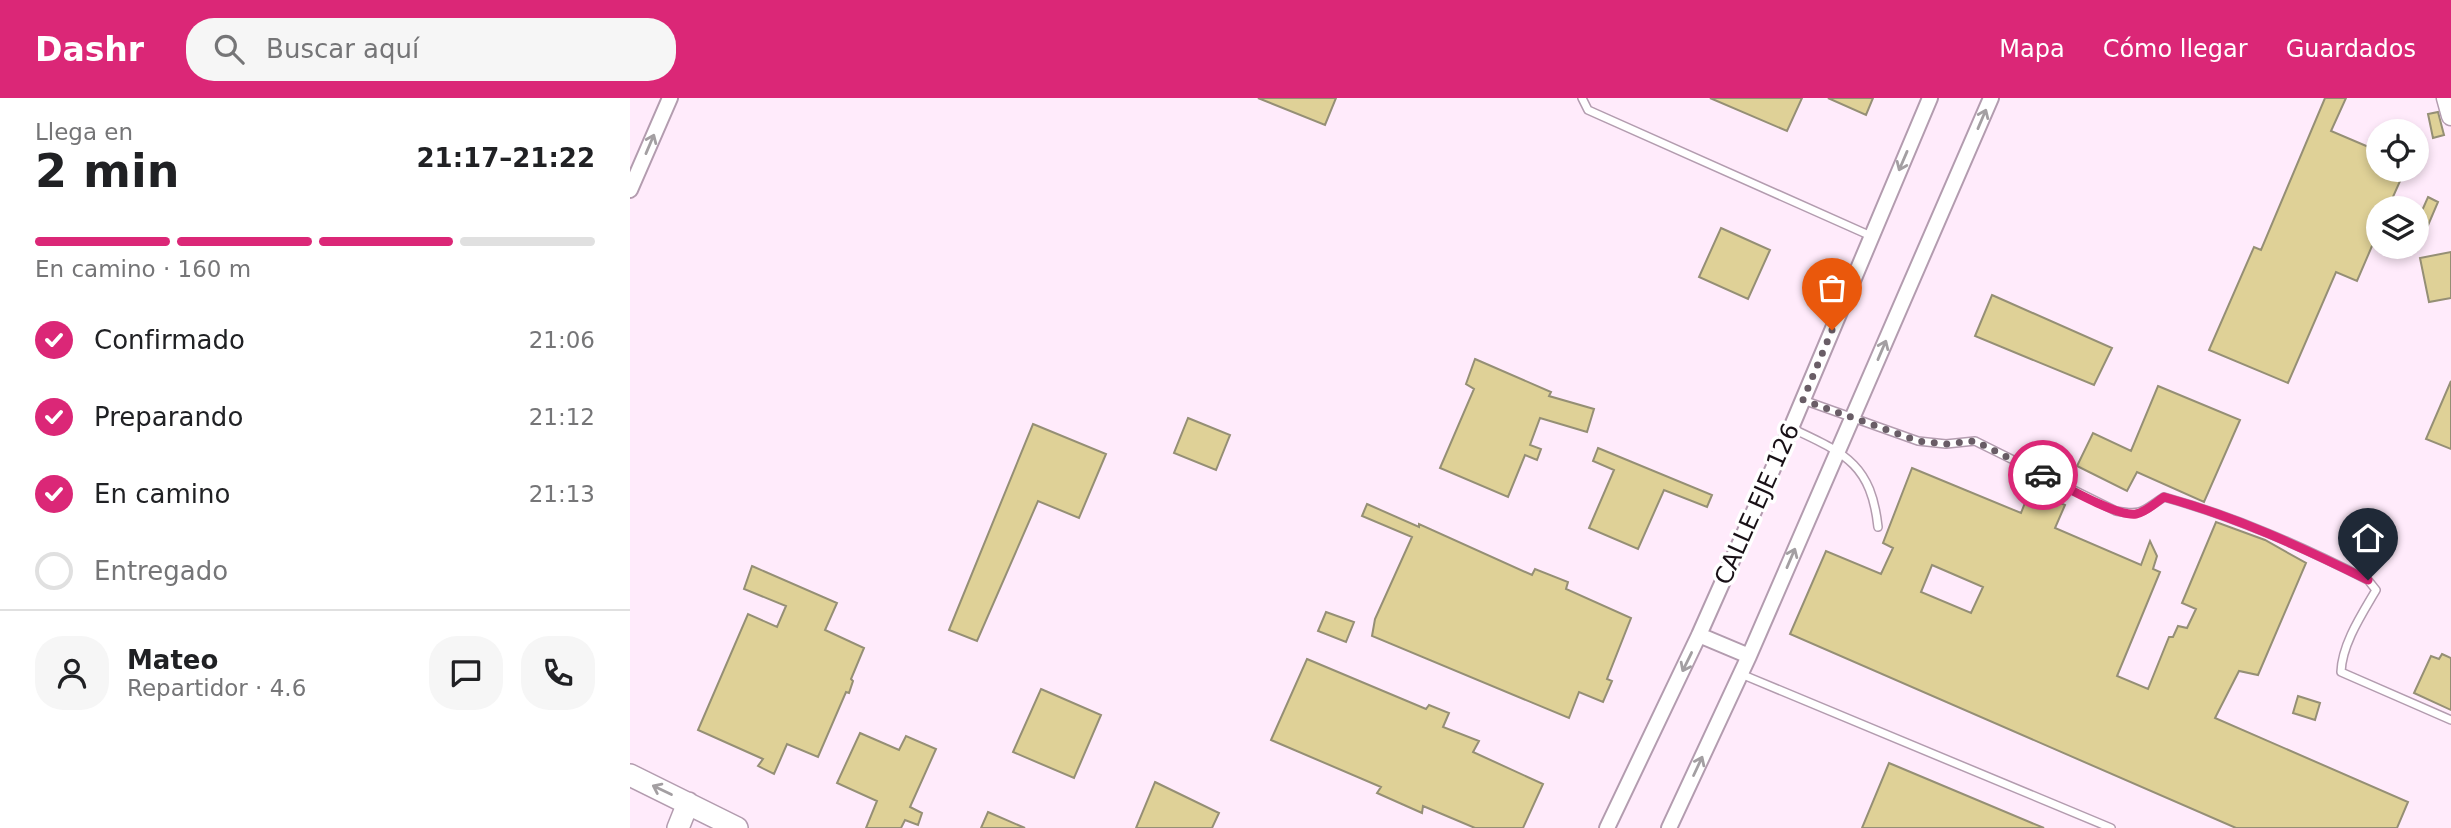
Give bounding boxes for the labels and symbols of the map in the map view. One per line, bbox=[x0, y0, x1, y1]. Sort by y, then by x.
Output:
one-way arrow bbox=[1976, 108, 1989, 130]
one-way arrow bbox=[644, 134, 657, 155]
one-way arrow bbox=[1896, 150, 1909, 171]
pin bbox=[1802, 258, 1862, 330]
one-way arrow bbox=[1876, 340, 1889, 361]
street label: CALLE EJE 126 bbox=[1709, 419, 1805, 589]
courier bbox=[2008, 440, 2078, 510]
pin bbox=[2338, 508, 2398, 580]
one-way arrow bbox=[1785, 548, 1798, 570]
one-way arrow bbox=[1679, 651, 1693, 672]
one-way arrow bbox=[1692, 756, 1705, 777]
one-way arrow bbox=[652, 783, 673, 796]

